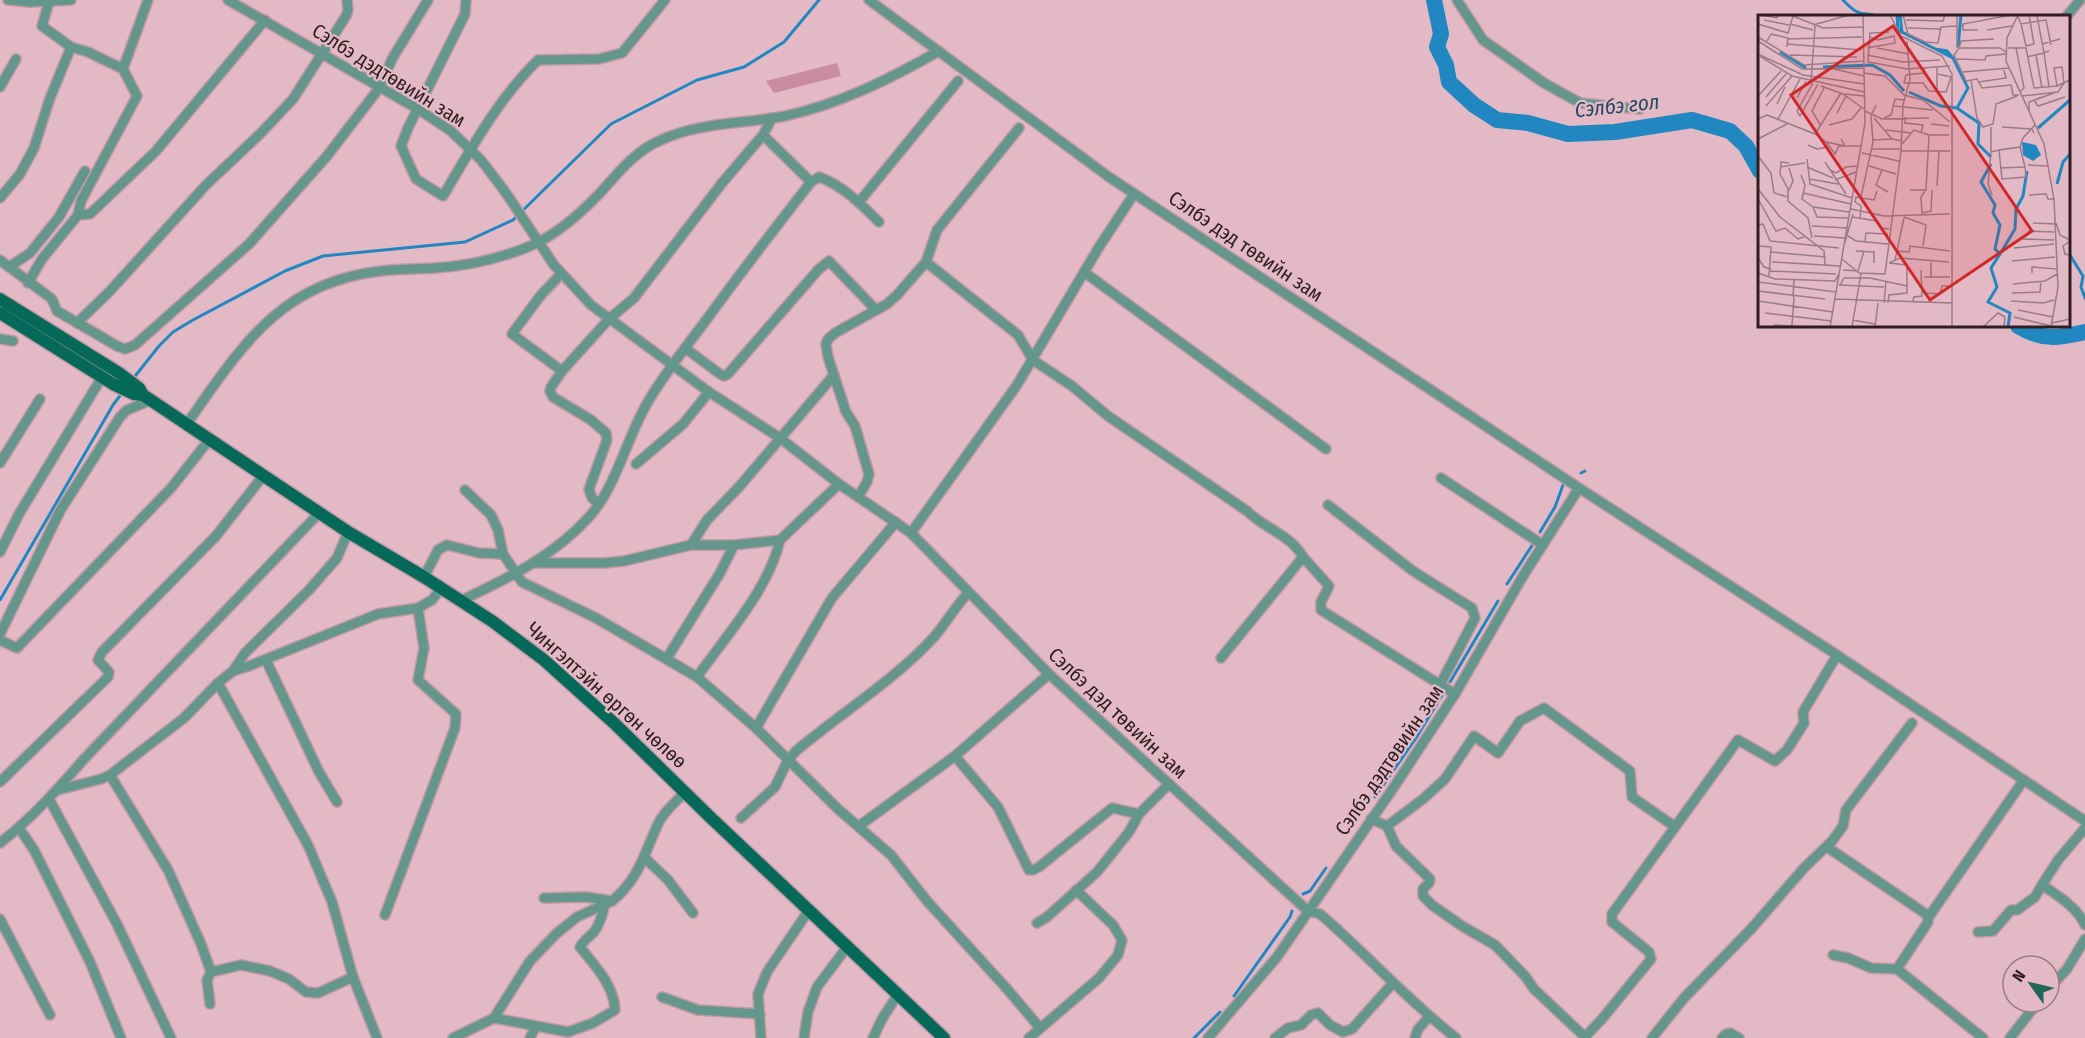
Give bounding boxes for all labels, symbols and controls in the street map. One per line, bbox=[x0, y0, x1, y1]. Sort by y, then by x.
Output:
inset map bbox=[1758, 15, 2070, 327]
street label: Сэлбэ дэдтөвийн зам bbox=[308, 18, 470, 132]
water label: Сэлбэ гол bbox=[1573, 89, 1661, 123]
street label: Сэлбэ дэд төвийн зам bbox=[1164, 185, 1328, 307]
street label: Чингэлтэйн өргөн чөлөө bbox=[522, 617, 692, 773]
street label: Сэлбэ дэд төвийн зам bbox=[1044, 642, 1192, 784]
street label: Сэлбэ дэдтөвийн зам bbox=[1330, 680, 1448, 840]
north arrow bbox=[2001, 954, 2061, 1014]
text: N bbox=[2008, 967, 2030, 985]

